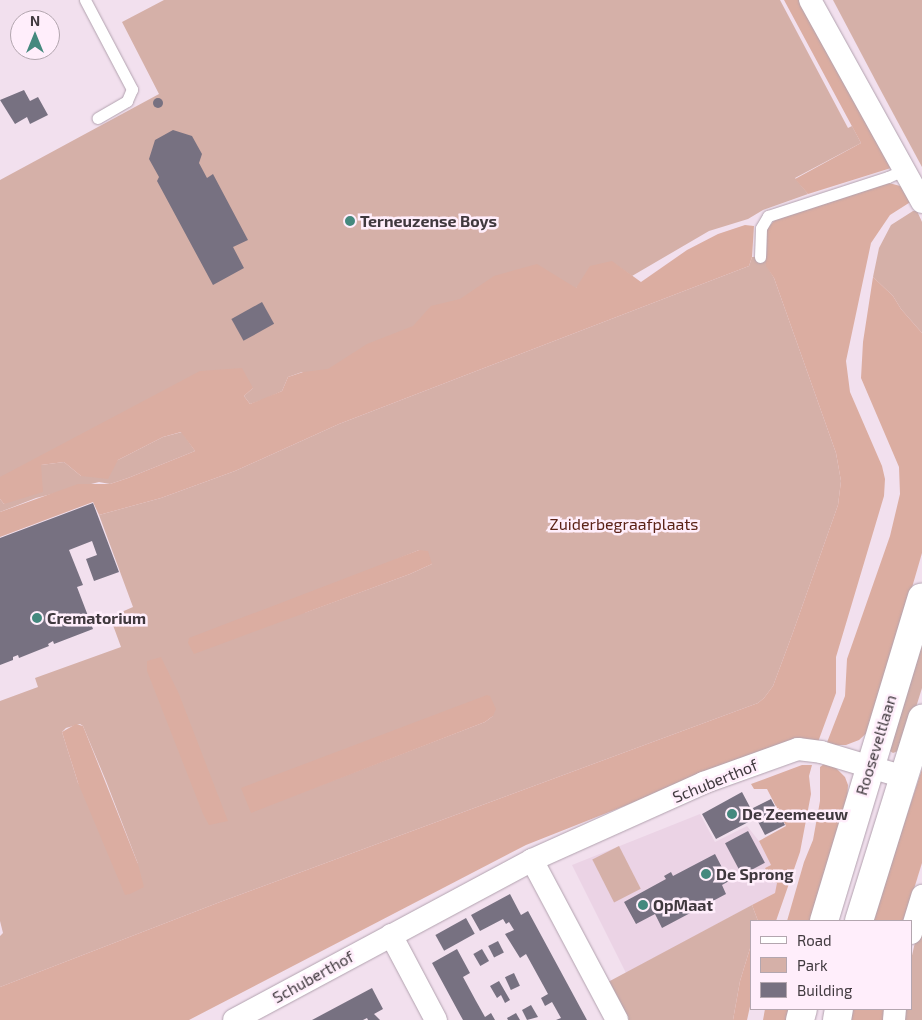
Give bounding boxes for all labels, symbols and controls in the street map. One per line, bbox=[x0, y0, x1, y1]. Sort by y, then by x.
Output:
north arrow bbox=[10, 10, 60, 60]
text: N bbox=[30, 12, 40, 29]
place label: Terneuzense Boys bbox=[360, 211, 497, 231]
marker: Terneuzense Boys bbox=[344, 215, 356, 227]
park label: Zuiderbegraafplaats bbox=[550, 514, 698, 534]
place label: Crematorium bbox=[47, 608, 146, 628]
marker: Crematorium bbox=[31, 612, 43, 624]
street label: Rooseveltlaan bbox=[852, 692, 900, 798]
street label: Schuberthof bbox=[670, 755, 760, 807]
place label: De Zeemeeuw bbox=[742, 804, 848, 824]
marker: De Zeemeeuw bbox=[726, 808, 738, 820]
place label: De Sprong bbox=[716, 864, 793, 884]
marker: De Sprong bbox=[700, 868, 712, 880]
place label: OpMaat bbox=[653, 895, 713, 915]
marker: OpMaat bbox=[637, 899, 649, 911]
legend bbox=[750, 920, 912, 1010]
text: Road bbox=[797, 931, 832, 949]
street label: Schuberthof bbox=[269, 947, 357, 1007]
text: Park bbox=[797, 956, 828, 974]
text: Building bbox=[797, 981, 852, 999]

